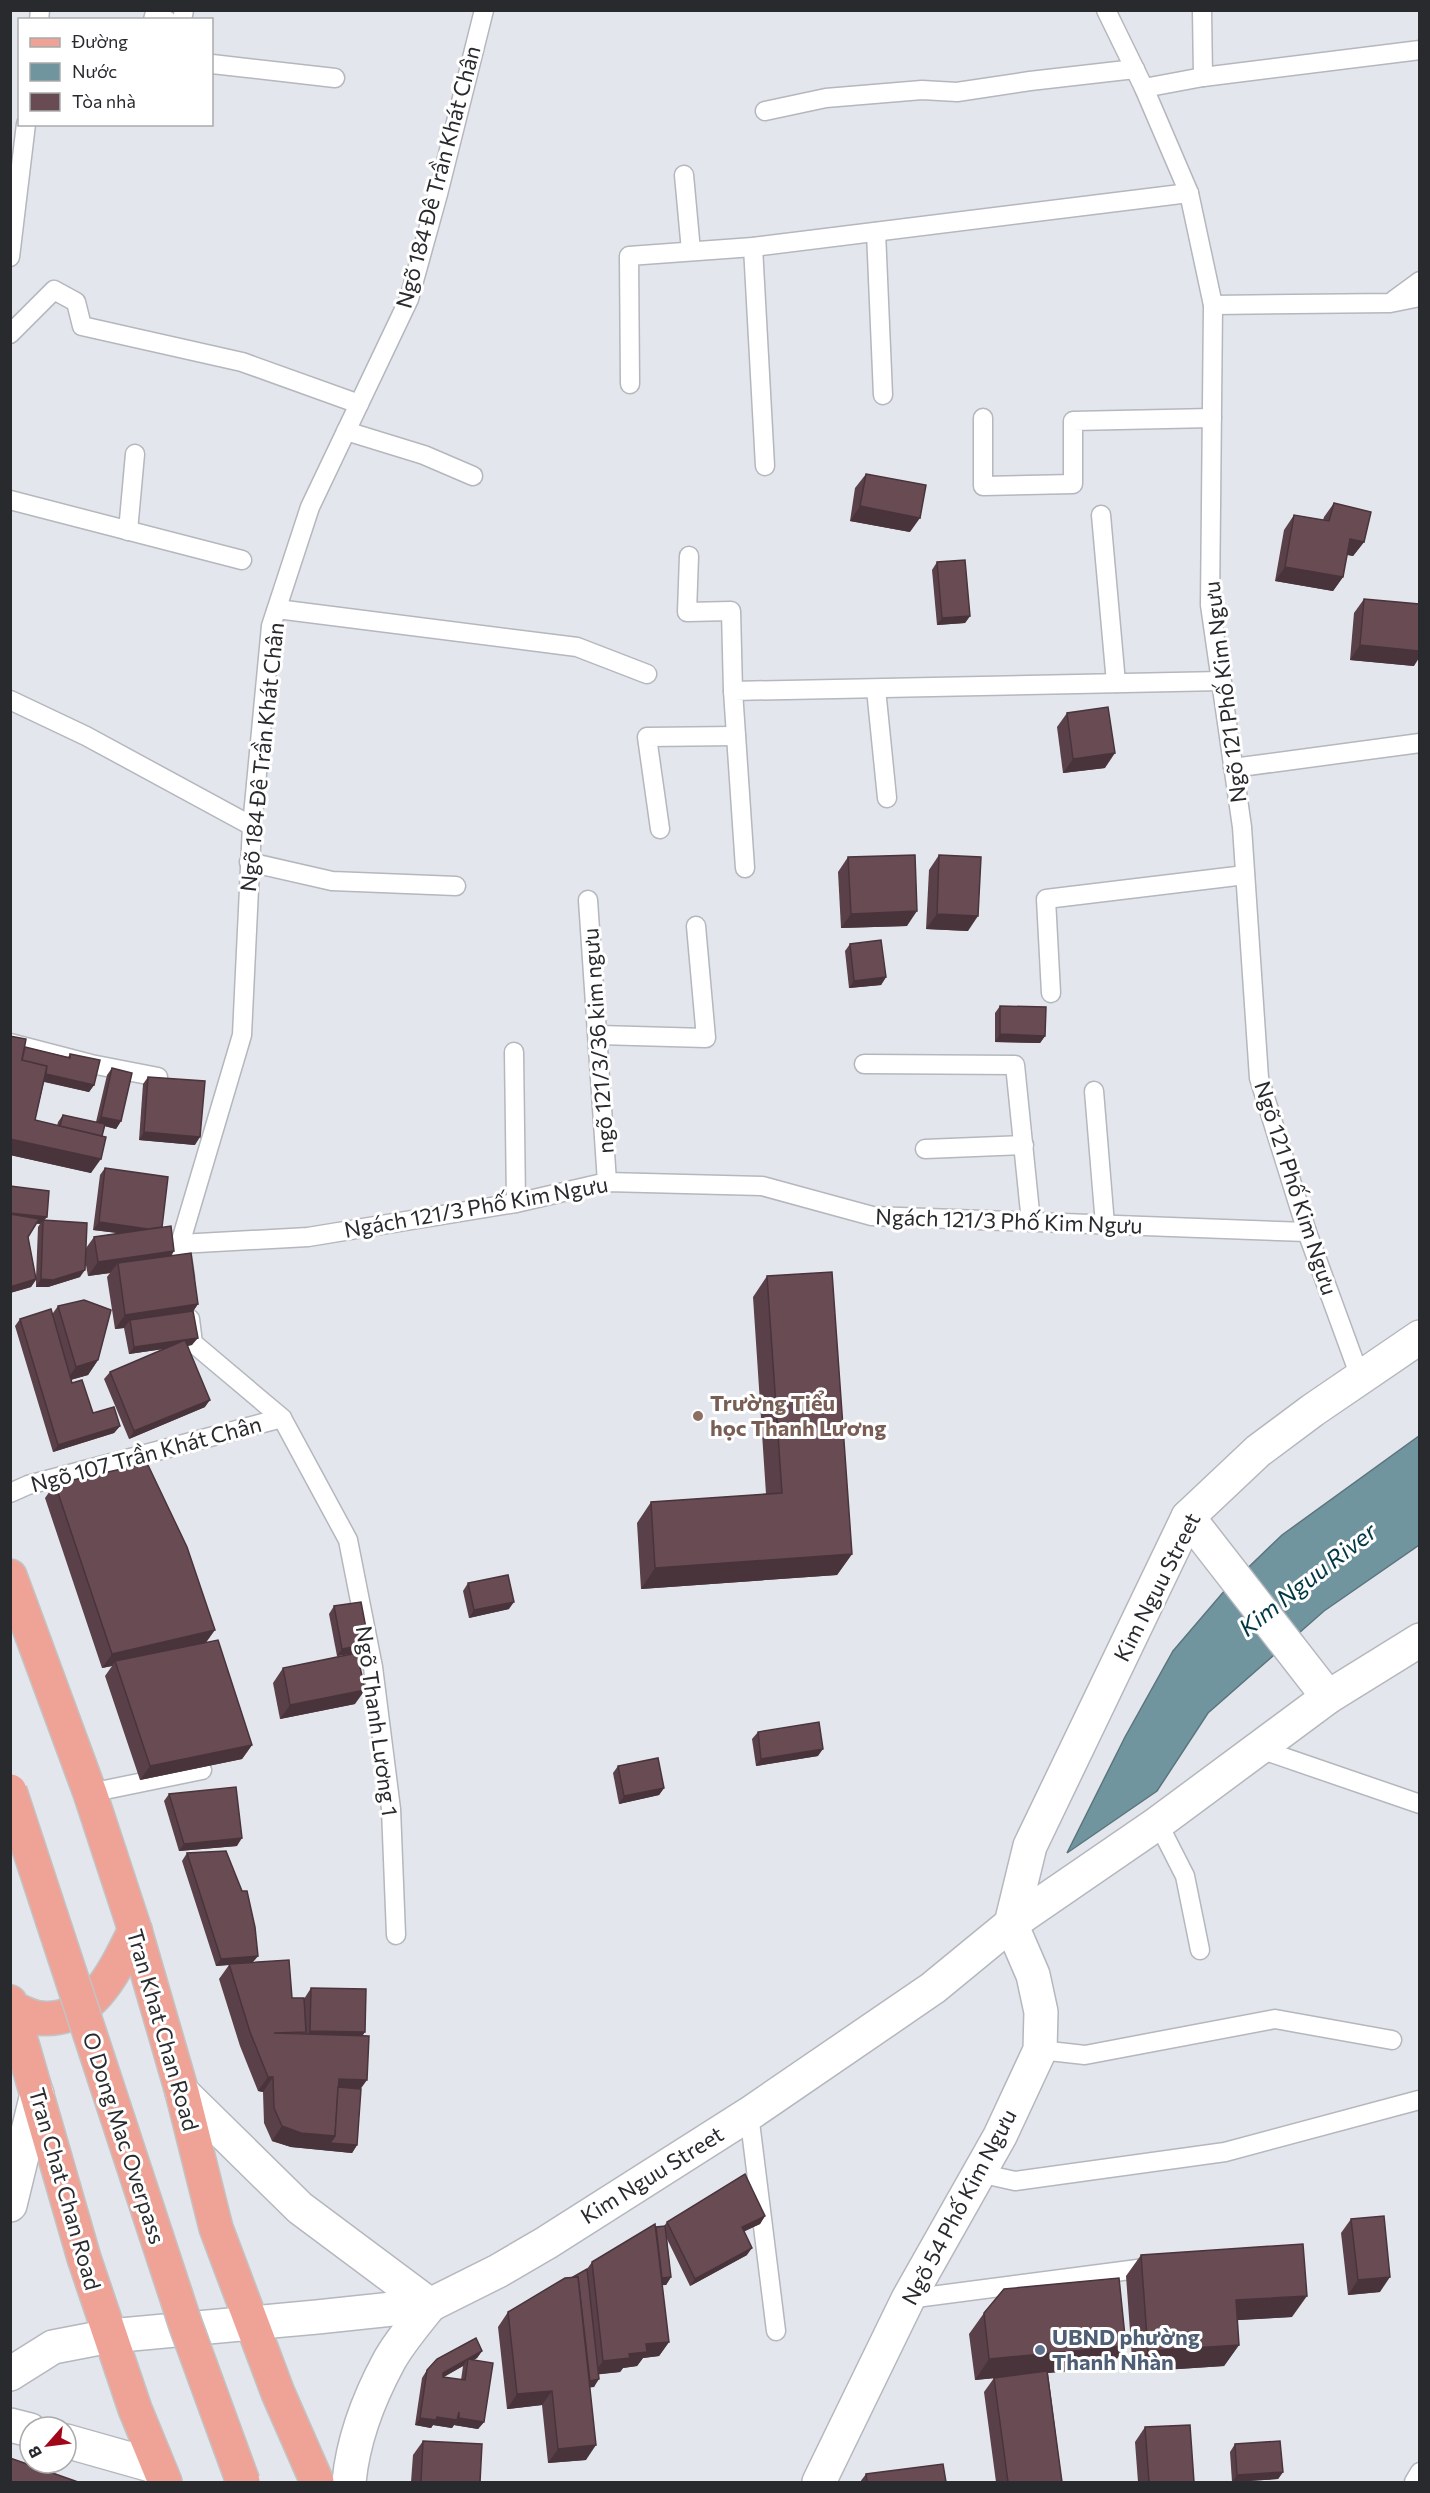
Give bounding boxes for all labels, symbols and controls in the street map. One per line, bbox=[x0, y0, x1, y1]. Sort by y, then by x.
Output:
legend bbox=[18, 18, 213, 126]
text: Đường bbox=[71, 30, 128, 52]
street label: Ngõ 184 Đê Trần Khát Chân bbox=[389, 43, 486, 311]
text: Nước bbox=[72, 60, 117, 82]
text: Tòa nhà bbox=[72, 90, 136, 112]
street label: Ngõ 121 Phố Kim Ngưu bbox=[1197, 580, 1252, 805]
street label: Ngõ 184 Đê Trần Khát Chân bbox=[234, 621, 289, 893]
street label: ngõ 121/3/36 kim ngưu bbox=[576, 927, 619, 1155]
street label: Ngõ 121 Phố Kim Ngưu bbox=[1249, 1077, 1344, 1298]
street label: Ngách 121/3 Phố Kim Ngưu bbox=[342, 1170, 610, 1243]
street label: Ngách 121/3 Phố Kim Ngưu bbox=[875, 1202, 1143, 1239]
place label: Trường Tiểu học Thanh Lương bbox=[710, 1389, 886, 1441]
marker: Trường Tiểu học Thanh Lương bbox=[691, 1409, 705, 1423]
street label: Ngõ 107 Trần Khát Chân bbox=[27, 1410, 264, 1497]
street label: Kim Nguu Street bbox=[1107, 1508, 1206, 1666]
water label: Kim Nguu River bbox=[1232, 1515, 1383, 1642]
street label: Ngõ Thanh Lương 1 bbox=[351, 1624, 404, 1818]
street label: Tran Khat Chan Road bbox=[122, 1926, 205, 2134]
street label: O Dong Mac Overpass bbox=[77, 2028, 172, 2247]
street label: Tran Chat Chan Road bbox=[24, 2085, 107, 2293]
street label: Ngõ 54 Phố Kim Ngưu bbox=[895, 2104, 1022, 2309]
street label: Kim Nguu Street bbox=[575, 2120, 728, 2229]
place label: UBND phường Thanh Nhàn bbox=[1052, 2323, 1200, 2375]
marker: UBND phường Thanh Nhàn bbox=[1033, 2343, 1047, 2357]
north arrow bbox=[18, 2415, 78, 2475]
text: B bbox=[23, 2443, 45, 2461]

